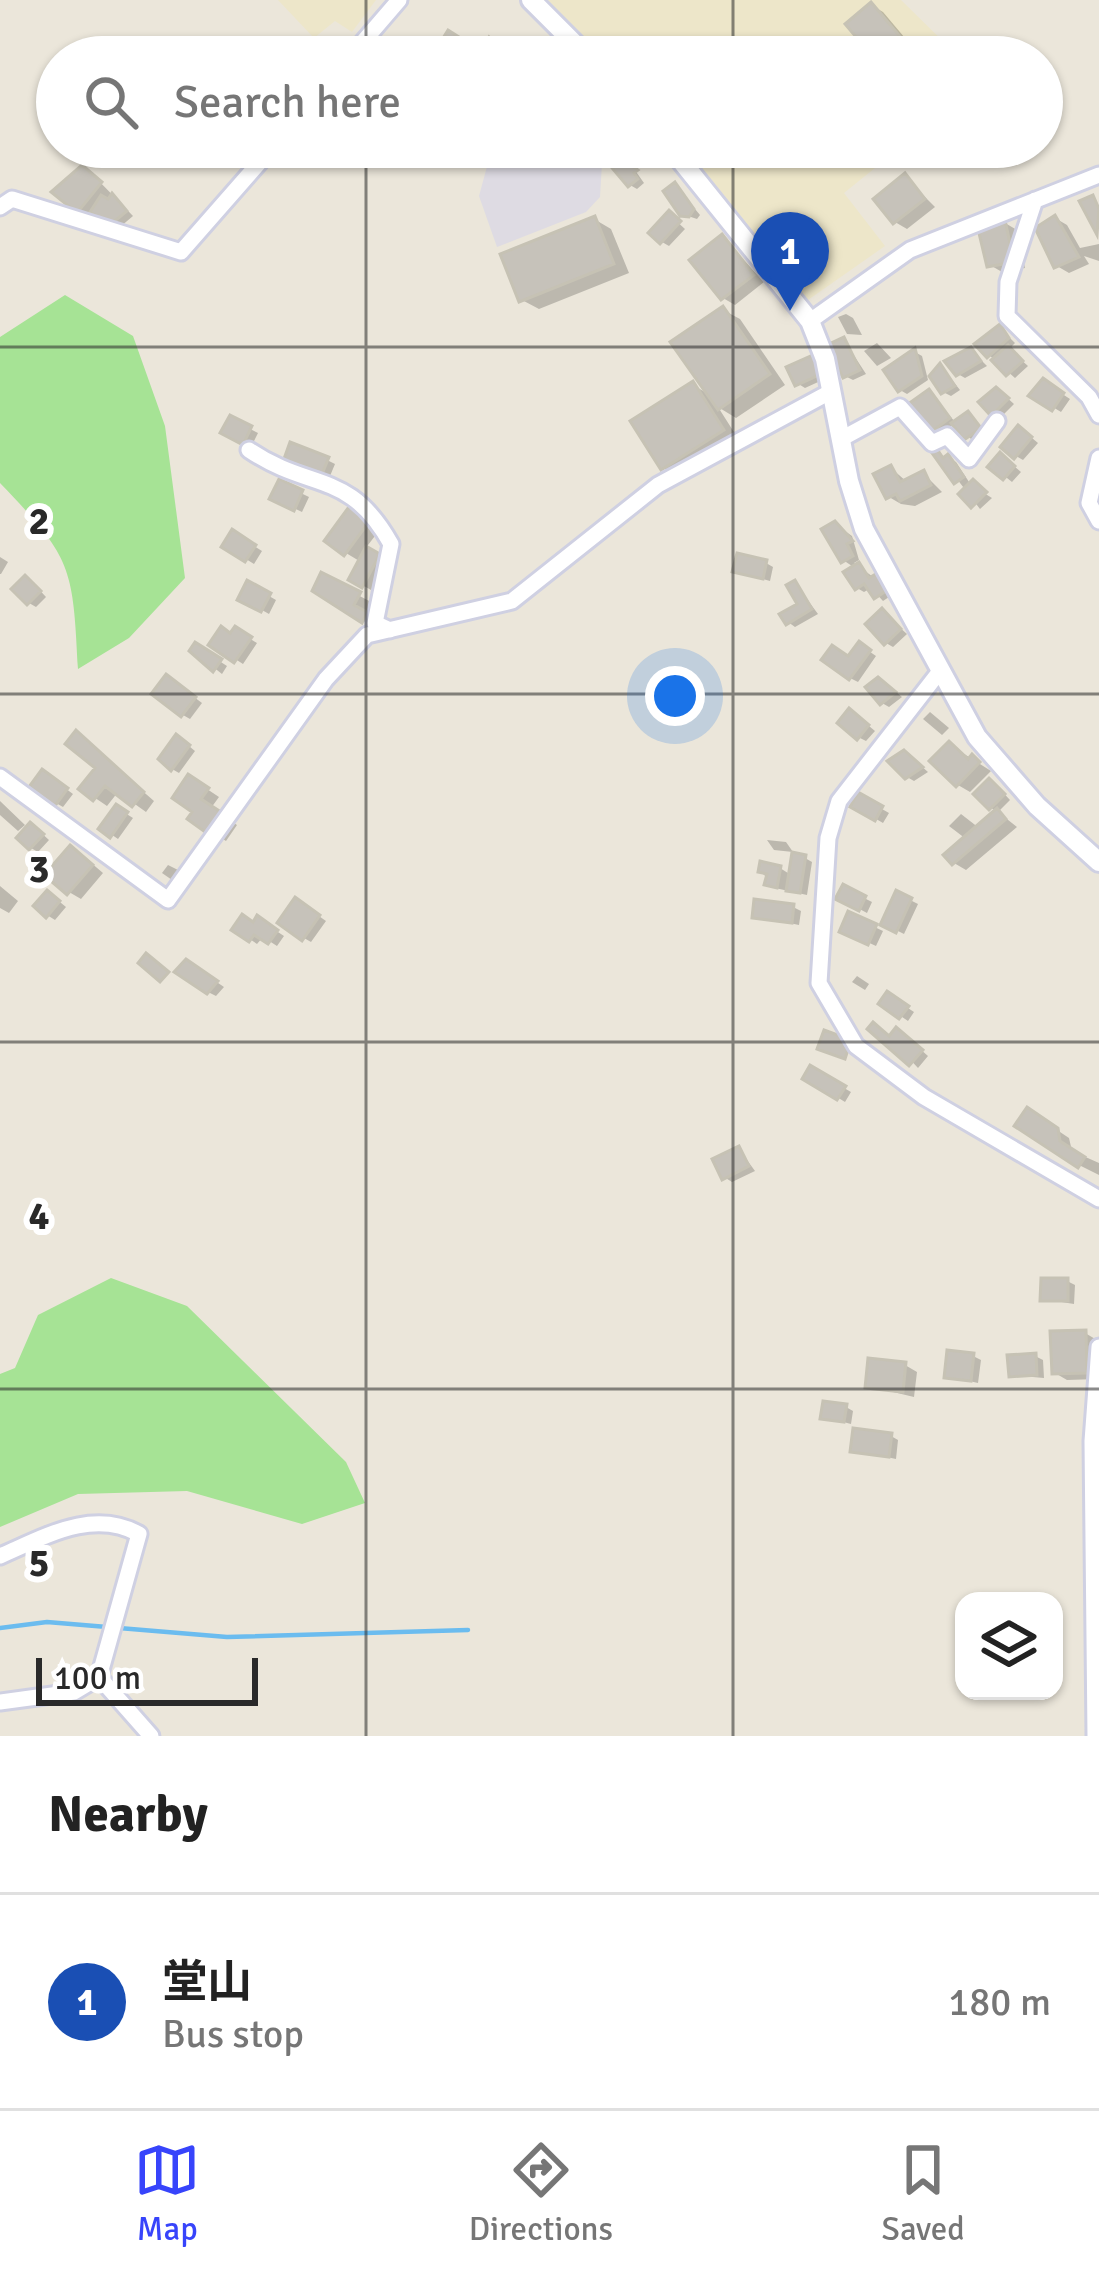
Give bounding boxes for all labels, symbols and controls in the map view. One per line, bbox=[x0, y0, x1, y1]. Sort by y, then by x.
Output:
search box bbox=[36, 36, 1063, 168]
icon: search bbox=[78, 69, 144, 135]
text: Search here bbox=[174, 75, 401, 130]
pin: 1 bbox=[751, 212, 829, 311]
text: 2 bbox=[28, 497, 50, 545]
your location bbox=[645, 666, 705, 726]
text: 3 bbox=[28, 845, 50, 893]
text: 4 bbox=[28, 1192, 50, 1240]
text: 5 bbox=[28, 1539, 50, 1587]
map controls bbox=[955, 1592, 1063, 1700]
button: layers bbox=[955, 1592, 1063, 1700]
scale bar bbox=[36, 1652, 258, 1705]
text: 100 m bbox=[54, 1658, 141, 1699]
text: Nearby bbox=[48, 1783, 208, 1846]
text: 堂山 bbox=[162, 1955, 252, 2010]
text: 1 bbox=[76, 1978, 98, 2026]
text: 180 m bbox=[948, 1978, 1051, 2026]
text: Bus stop bbox=[162, 2010, 304, 2058]
tab: Map bbox=[134, 2137, 200, 2250]
tab: Directions bbox=[469, 2137, 613, 2250]
tab: Saved bbox=[882, 2137, 965, 2250]

